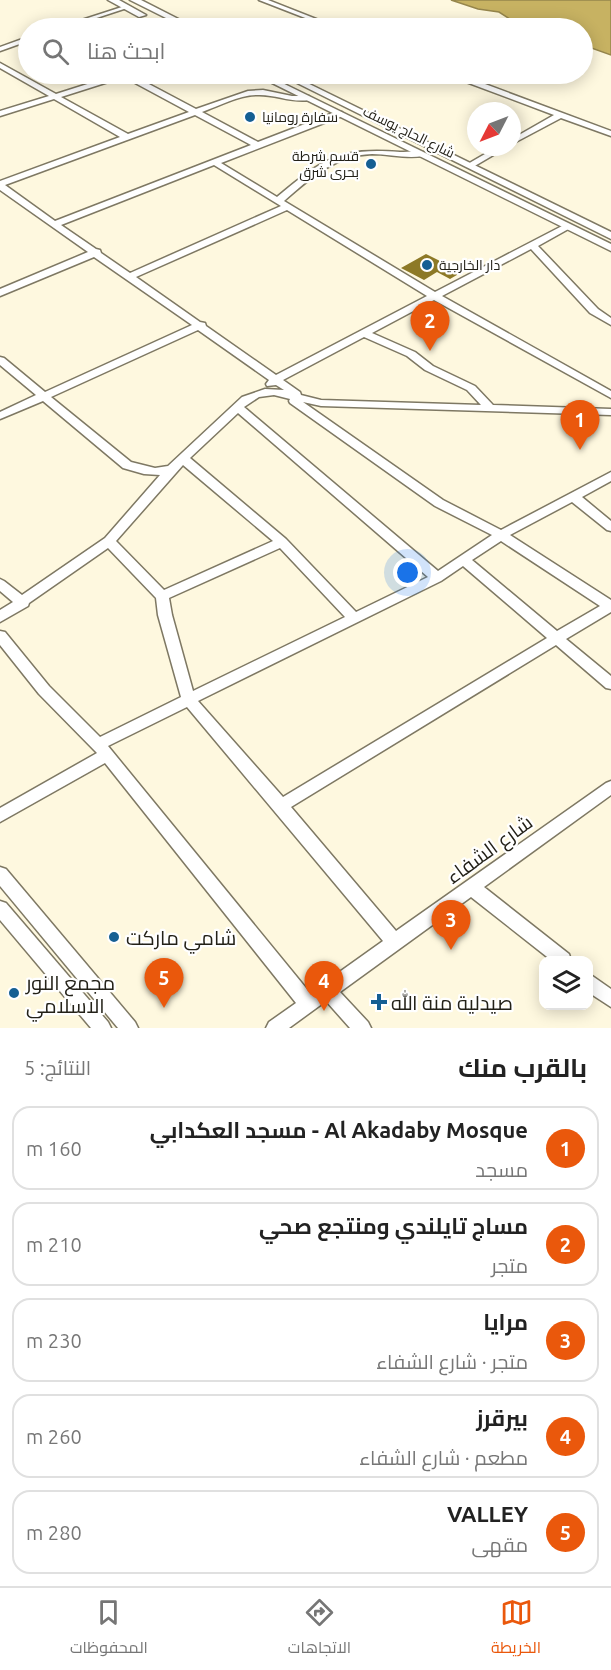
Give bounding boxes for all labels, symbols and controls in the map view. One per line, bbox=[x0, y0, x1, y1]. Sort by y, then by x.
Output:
search box bbox=[18, 18, 593, 84]
icon: search bbox=[39, 35, 72, 68]
text: ابحث هنا bbox=[87, 38, 166, 63]
north arrow bbox=[467, 102, 521, 156]
street label: شارع الحاج يوسف bbox=[360, 103, 457, 162]
place label: سفارة رومانيا bbox=[262, 109, 338, 125]
marker: سفارة رومانيا bbox=[243, 110, 257, 124]
place label: قسم شرطة بحرى شرق bbox=[292, 148, 359, 181]
marker: قسم شرطة بحرى شرق bbox=[364, 157, 378, 171]
place label: دار الخارجية bbox=[439, 257, 500, 273]
marker: دار الخارجية bbox=[420, 258, 434, 272]
pin: 2 bbox=[410, 302, 450, 351]
pin: 1 bbox=[560, 400, 600, 450]
your location bbox=[393, 558, 422, 587]
street label: شارع الشفاء bbox=[441, 810, 538, 890]
pin: 3 bbox=[432, 900, 470, 950]
place label: شامي ماركت bbox=[126, 926, 236, 954]
marker: شامي ماركت bbox=[107, 930, 121, 944]
map controls bbox=[539, 956, 593, 1010]
button: layers bbox=[539, 956, 593, 1010]
pin: 5 bbox=[144, 958, 184, 1008]
pin: 4 bbox=[304, 962, 344, 1011]
place label: مجمع النور الاسلامي bbox=[25, 971, 115, 1022]
marker: مجمع النور الاسلامي bbox=[7, 986, 21, 1000]
place label: صيدلية منة الله bbox=[391, 990, 513, 1014]
marker: صيدلية منة الله bbox=[372, 995, 386, 1009]
text: بالقرب منك bbox=[458, 1053, 587, 1082]
text: النتائج: 5 bbox=[24, 1056, 91, 1079]
text: Al Akadaby Mosque - مسجد العكدابي bbox=[150, 1117, 528, 1142]
text: 160 m bbox=[26, 1137, 82, 1160]
text: 1 bbox=[560, 1137, 571, 1160]
text: مسجد bbox=[475, 1158, 528, 1181]
text: مساج تايلندي ومنتجع صحي bbox=[259, 1213, 528, 1238]
text: 210 m bbox=[26, 1233, 82, 1256]
text: 2 bbox=[560, 1233, 571, 1256]
text: متجر bbox=[491, 1254, 528, 1277]
text: مرايا bbox=[483, 1309, 528, 1334]
text: 230 m bbox=[26, 1329, 82, 1352]
text: 3 bbox=[560, 1329, 571, 1352]
text: متجر · شارع الشفاء bbox=[376, 1350, 528, 1373]
text: بيرقرز bbox=[476, 1405, 528, 1430]
text: 260 m bbox=[26, 1425, 82, 1448]
text: 4 bbox=[560, 1425, 571, 1448]
text: مطعم · شارع الشفاء bbox=[359, 1446, 528, 1469]
text: VALLEY bbox=[447, 1501, 528, 1526]
text: 280 m bbox=[26, 1521, 82, 1544]
text: 5 bbox=[560, 1521, 571, 1544]
text: مقهى bbox=[472, 1533, 528, 1556]
tab: المحفوظات bbox=[70, 1596, 148, 1662]
tab: الاتجاهات bbox=[288, 1596, 351, 1662]
tab: الخريطة bbox=[491, 1596, 541, 1662]

